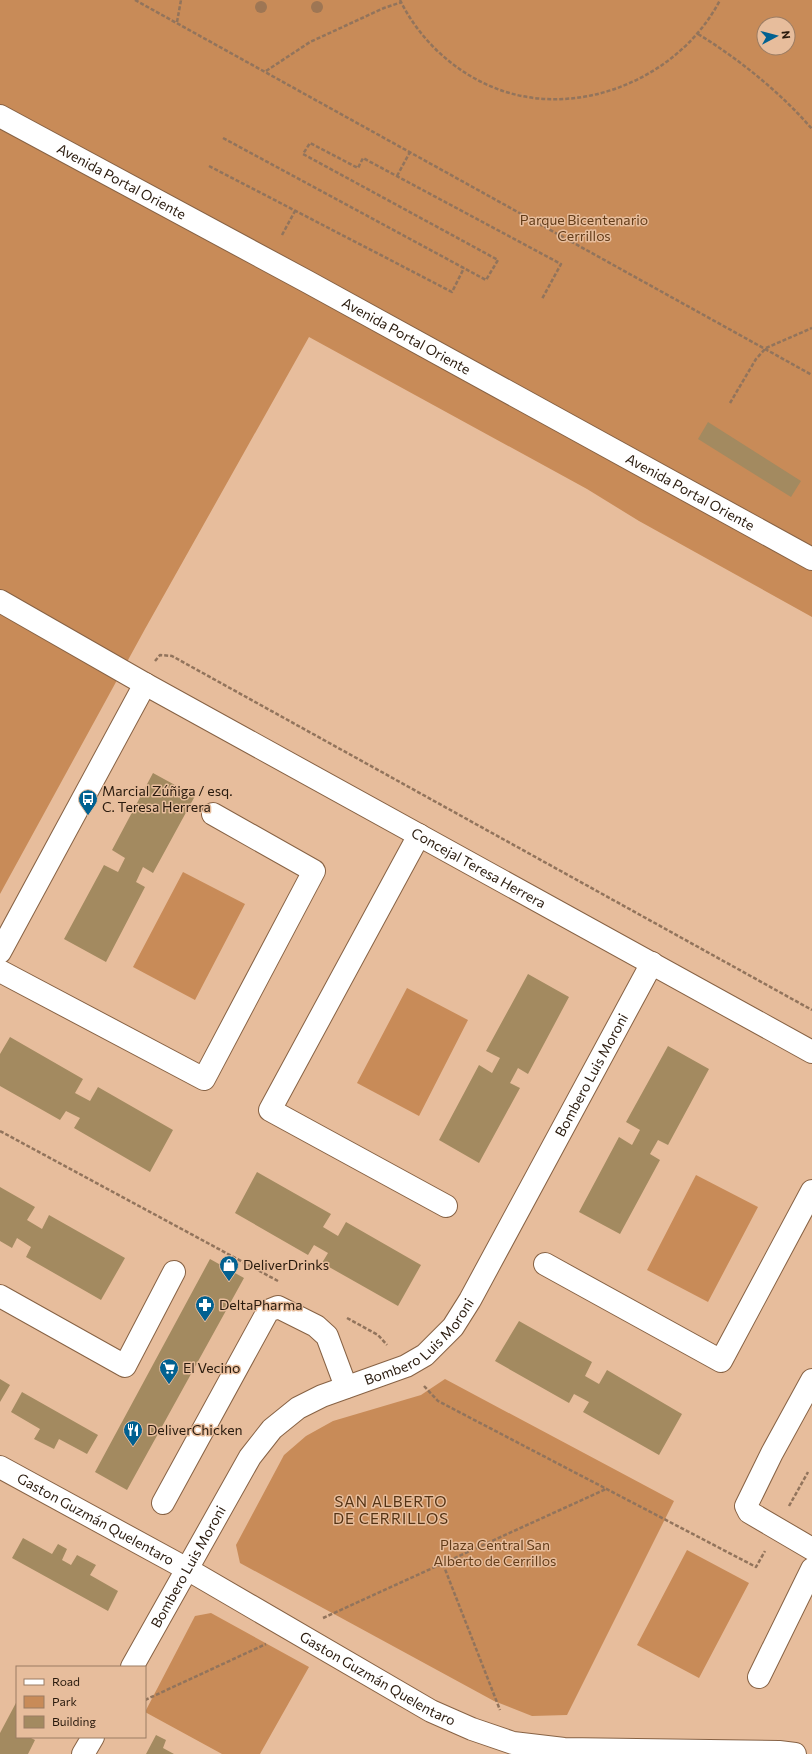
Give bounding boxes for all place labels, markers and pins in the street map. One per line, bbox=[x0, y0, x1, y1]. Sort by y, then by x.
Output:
place label: Marcial Zúñiga / esq. C. Teresa Herrera bbox=[102, 782, 233, 815]
bus stop icon: Marcial Zúñiga / esq. C. Teresa Herrera bbox=[77, 788, 99, 816]
shop icon: DeliverDrinks bbox=[218, 1254, 240, 1282]
place label: DeliverDrinks bbox=[243, 1256, 329, 1273]
pharmacy icon: DeltaPharma bbox=[194, 1294, 216, 1322]
place label: DeltaPharma bbox=[219, 1296, 303, 1313]
supermarket icon: El Vecino bbox=[158, 1357, 180, 1385]
place label: El Vecino bbox=[183, 1359, 240, 1376]
restaurant icon: DeliverChicken bbox=[122, 1419, 144, 1447]
place label: DeliverChicken bbox=[147, 1421, 243, 1438]

